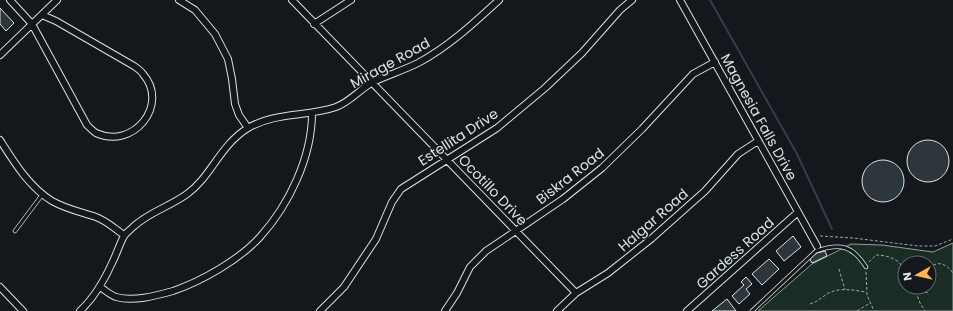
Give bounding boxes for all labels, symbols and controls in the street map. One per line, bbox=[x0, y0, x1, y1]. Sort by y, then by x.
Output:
street label: Mirage Road bbox=[346, 33, 434, 93]
street label: Magnesia Falls Drive bbox=[716, 50, 802, 184]
street label: Estellita Drive bbox=[414, 103, 502, 170]
street label: Biskra Road bbox=[532, 143, 608, 209]
street label: Ocotillo Drive bbox=[454, 150, 532, 230]
street label: Halgar Road bbox=[614, 184, 692, 256]
street label: Gardess Road bbox=[692, 213, 778, 293]
north arrow bbox=[897, 255, 937, 295]
text: N bbox=[899, 271, 916, 282]

